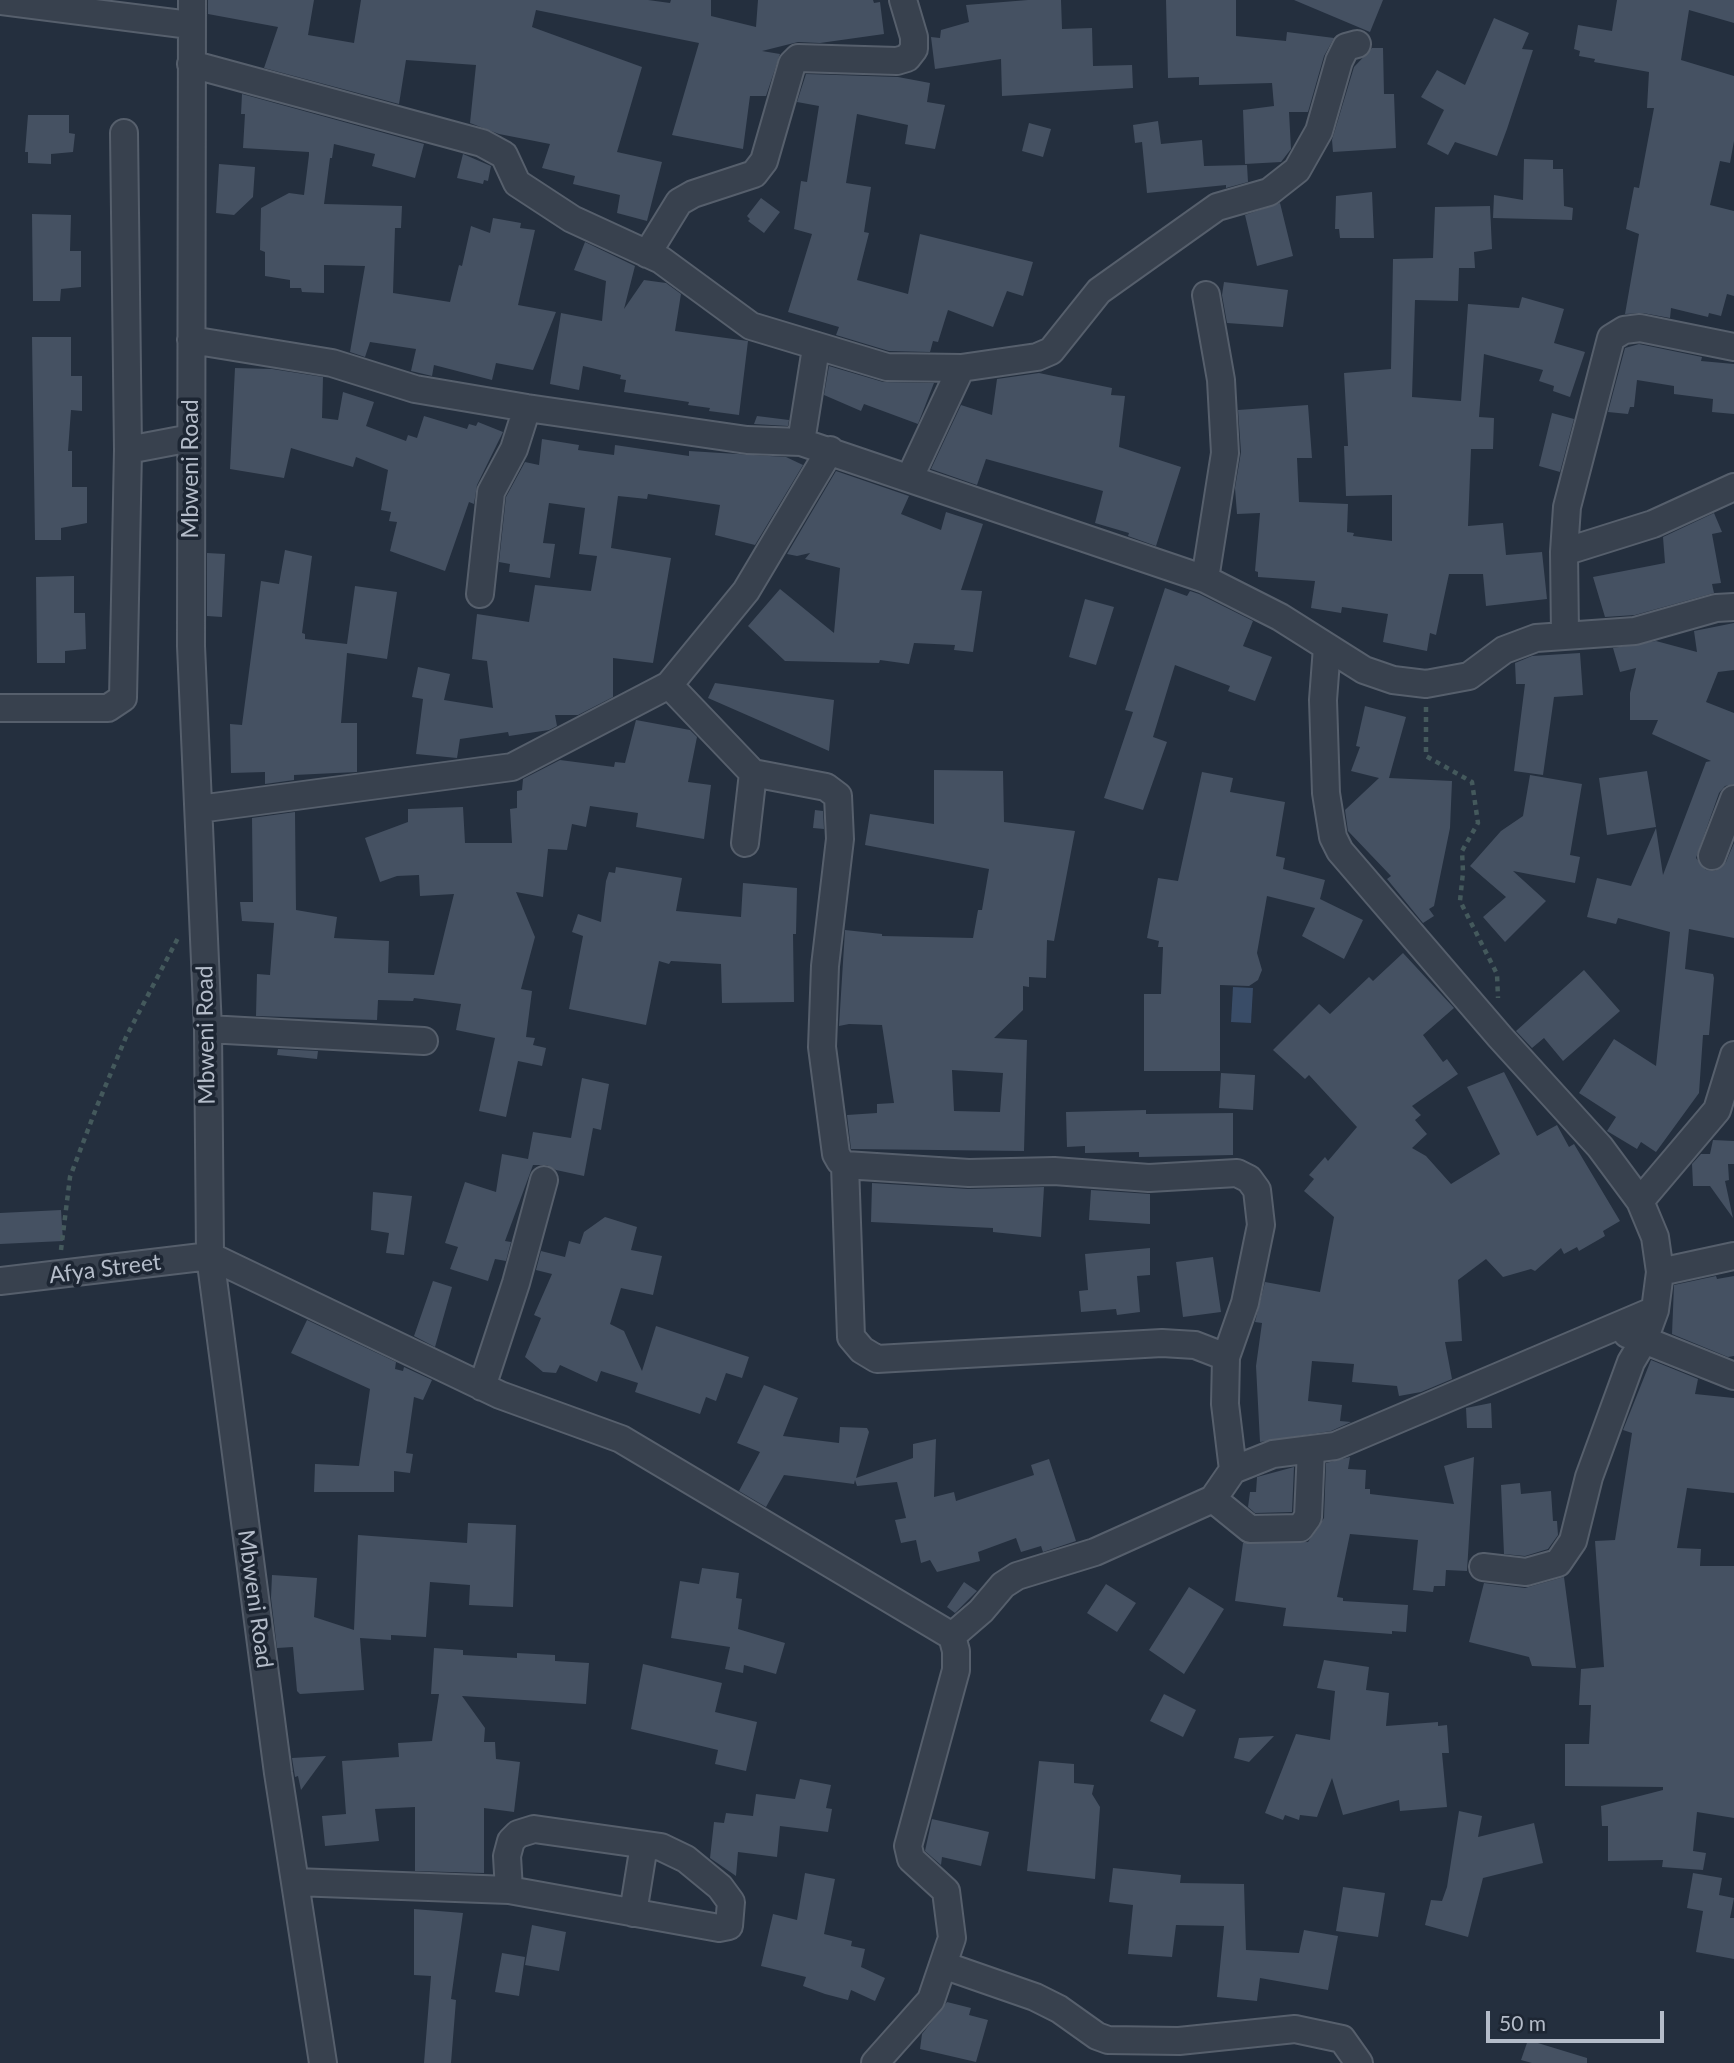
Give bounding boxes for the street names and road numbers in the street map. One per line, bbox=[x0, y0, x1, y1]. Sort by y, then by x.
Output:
street label: Mbweni Road bbox=[177, 399, 205, 539]
street label: Mbweni Road bbox=[191, 965, 221, 1105]
street label: Afya Street bbox=[47, 1248, 163, 1290]
street label: Mbweni Road bbox=[232, 1528, 278, 1670]

